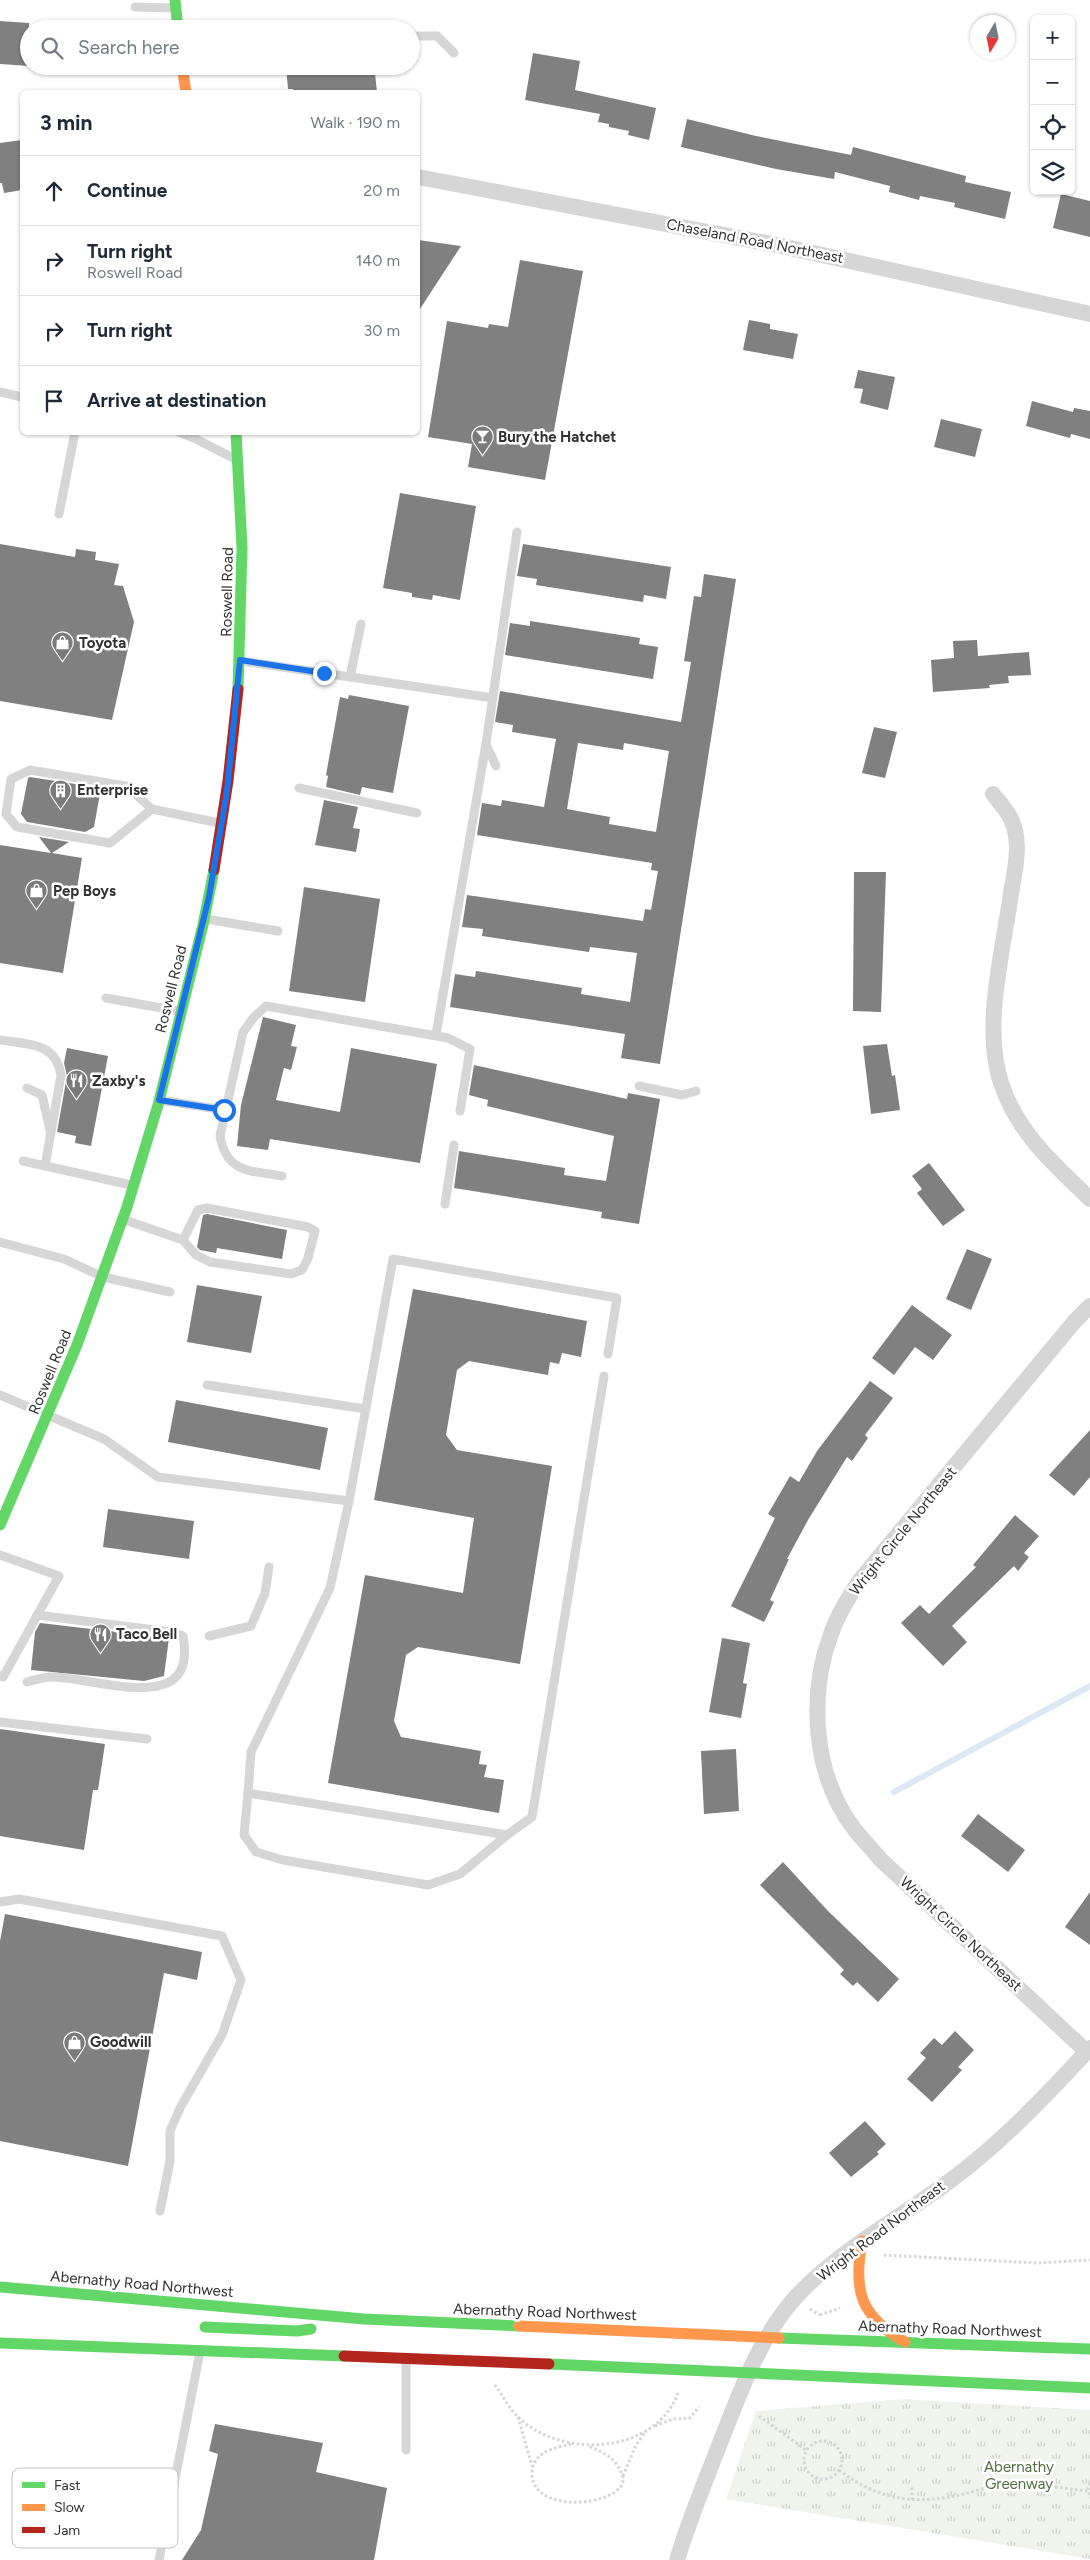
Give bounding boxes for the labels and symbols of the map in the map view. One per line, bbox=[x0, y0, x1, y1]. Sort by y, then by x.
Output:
north arrow bbox=[970, 15, 1015, 60]
street label: Chaseland Road Northeast bbox=[665, 215, 845, 267]
bar icon: Bury the Hatchet bbox=[470, 425, 494, 456]
place label: Bury the Hatchet bbox=[498, 428, 616, 446]
street label: Roswell Road bbox=[217, 547, 237, 637]
shop icon: Toyota bbox=[51, 631, 75, 662]
place label: Toyota bbox=[79, 634, 126, 652]
route end bbox=[313, 662, 336, 685]
building icon: Enterprise bbox=[49, 778, 73, 809]
place label: Enterprise bbox=[77, 781, 149, 799]
shop icon: Pep Boys bbox=[25, 879, 49, 910]
place label: Pep Boys bbox=[53, 882, 116, 900]
street label: Roswell Road bbox=[151, 943, 191, 1035]
restaurant icon: Zaxby's bbox=[64, 1069, 88, 1100]
place label: Zaxby's bbox=[92, 1072, 145, 1090]
route start bbox=[213, 1099, 236, 1122]
street label: Roswell Road bbox=[25, 1327, 75, 1417]
street label: Wright Circle Northeast bbox=[846, 1463, 961, 1599]
restaurant icon: Taco Bell bbox=[88, 1622, 112, 1653]
place label: Taco Bell bbox=[116, 1625, 177, 1643]
street label: Wright Circle Northeast bbox=[896, 1873, 1026, 1995]
shop icon: Goodwill bbox=[62, 2030, 86, 2061]
place label: Goodwill bbox=[90, 2033, 151, 2051]
street label: Wright Road Northeast bbox=[813, 2177, 949, 2285]
street label: Abernathy Road Northwest bbox=[50, 2267, 235, 2301]
street label: Abernathy Road Northwest bbox=[453, 2300, 637, 2324]
street label: Abernathy Road Northwest bbox=[858, 2317, 1042, 2341]
park label: Abernathy Greenway bbox=[984, 2458, 1054, 2493]
legend bbox=[12, 2468, 178, 2548]
text: Fast bbox=[54, 2477, 80, 2494]
text: Slow bbox=[54, 2499, 85, 2516]
text: Jam bbox=[54, 2522, 80, 2539]

